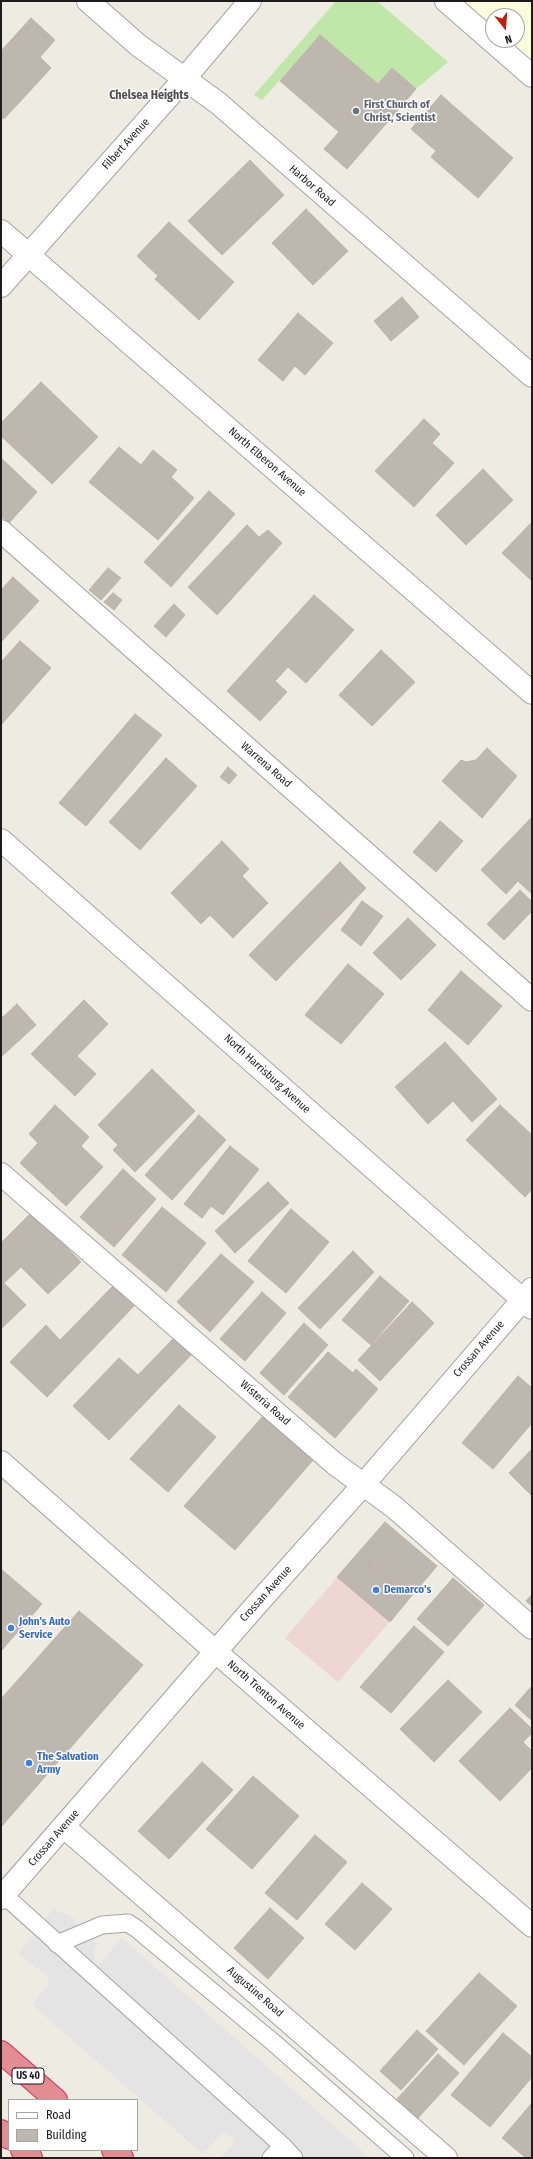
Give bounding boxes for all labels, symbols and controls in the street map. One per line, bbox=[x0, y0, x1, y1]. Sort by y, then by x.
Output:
north arrow bbox=[485, 8, 525, 48]
text: N bbox=[503, 32, 513, 46]
district label: Chelsea Heights bbox=[109, 89, 189, 103]
place label: First Church of Christ, Scientist bbox=[364, 98, 436, 124]
marker: First Church of Christ, Scientist bbox=[351, 106, 361, 116]
street label: Filbert Avenue bbox=[100, 116, 152, 172]
street label: Harbor Road bbox=[286, 162, 338, 210]
street label: North Elberon Avenue bbox=[226, 425, 308, 499]
street label: Warrena Road bbox=[238, 739, 294, 791]
street label: North Harrisburg Avenue bbox=[221, 1032, 313, 1116]
street label: Crossan Avenue bbox=[451, 1318, 507, 1380]
street label: Wisteria Road bbox=[237, 1378, 293, 1428]
street label: Crossan Avenue bbox=[237, 1563, 295, 1625]
place label: Demarco's bbox=[384, 1583, 431, 1597]
marker: Demarco's bbox=[371, 1585, 381, 1595]
place label: John's Auto Service bbox=[19, 1615, 70, 1641]
marker: John's Auto Service bbox=[6, 1623, 16, 1633]
street label: North Trenton Avenue bbox=[225, 1658, 307, 1732]
place label: The Salvation Army bbox=[37, 1750, 99, 1776]
marker: The Salvation Army bbox=[24, 1758, 34, 1768]
street label: Crossan Avenue bbox=[26, 1807, 82, 1869]
street label: Augustine Road bbox=[224, 1964, 286, 2020]
road number: US 40 bbox=[12, 2068, 44, 2084]
legend bbox=[8, 2099, 138, 2151]
text: Road bbox=[46, 2108, 71, 2122]
text: Building bbox=[46, 2128, 86, 2142]

